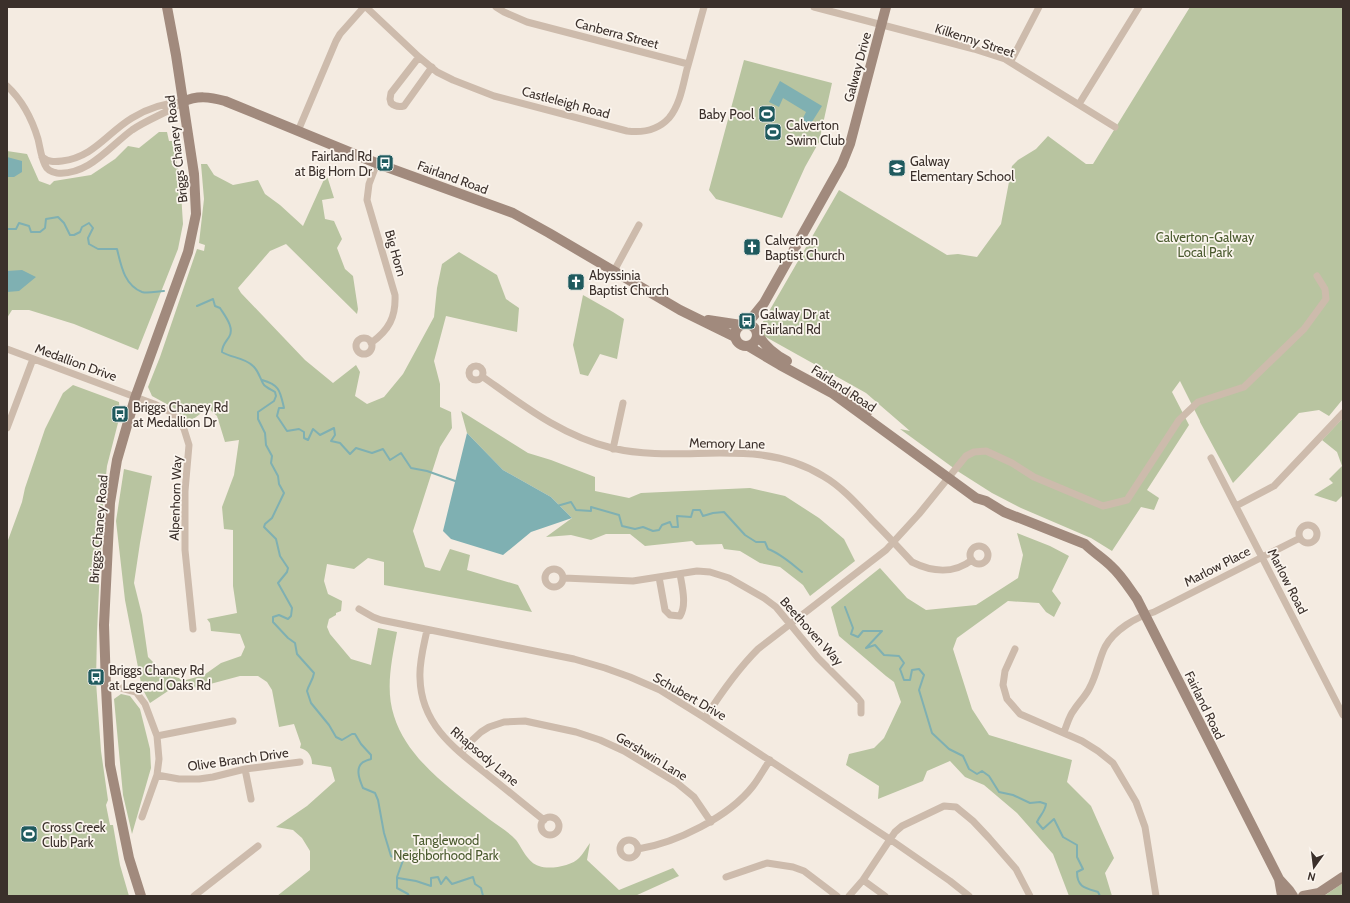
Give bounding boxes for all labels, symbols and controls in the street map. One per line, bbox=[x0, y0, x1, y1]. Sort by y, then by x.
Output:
street label: Canberra Street bbox=[573, 14, 661, 52]
street label: Kilkenny Street bbox=[933, 20, 1017, 61]
street label: Galway Drive bbox=[840, 30, 874, 104]
street label: Castleleigh Road bbox=[520, 83, 612, 121]
street label: Briggs Chaney Road bbox=[161, 94, 191, 204]
sports icon: Baby Pool bbox=[757, 104, 777, 124]
place label: Baby Pool bbox=[699, 106, 754, 122]
place label: Calverton Swim Club bbox=[786, 117, 845, 148]
sports icon: Calverton Swim Club bbox=[763, 122, 783, 142]
place label: Fairland Rd at Big Horn Dr bbox=[295, 148, 373, 179]
bus stop icon: Fairland Rd at Big Horn Dr bbox=[375, 153, 395, 173]
place label: Galway Elementary School bbox=[910, 153, 1014, 184]
street label: Fairland Road bbox=[415, 157, 491, 197]
school or university icon: Galway Elementary School bbox=[887, 158, 907, 178]
street label: Big Horn bbox=[382, 228, 410, 278]
park label: Calverton-Galway Local Park bbox=[1156, 229, 1255, 260]
place label: Calverton Baptist Church bbox=[765, 232, 845, 263]
church icon: Calverton Baptist Church bbox=[742, 237, 762, 257]
place label: Abyssinia Baptist Church bbox=[589, 267, 669, 298]
church icon: Abyssinia Baptist Church bbox=[566, 272, 586, 292]
place label: Galway Dr at Fairland Rd bbox=[760, 306, 830, 337]
bus stop icon: Galway Dr at Fairland Rd bbox=[737, 311, 757, 331]
street label: Medallion Drive bbox=[33, 340, 119, 384]
street label: Fairland Road bbox=[809, 361, 879, 415]
place label: Briggs Chaney Rd at Medallion Dr bbox=[133, 399, 228, 430]
bus stop icon: Briggs Chaney Rd at Medallion Dr bbox=[110, 404, 130, 424]
street label: Memory Lane bbox=[689, 434, 765, 452]
street label: Alpenhorn Way bbox=[166, 455, 184, 541]
street label: Briggs Chaney Road bbox=[85, 474, 111, 584]
street label: Marlow Place bbox=[1181, 542, 1253, 590]
street label: Marlow Road bbox=[1265, 546, 1311, 616]
street label: Beethoven Way bbox=[777, 593, 847, 669]
place label: Briggs Chaney Rd at Legend Oaks Rd bbox=[109, 662, 211, 693]
bus stop icon: Briggs Chaney Rd at Legend Oaks Rd bbox=[86, 667, 106, 687]
street label: Fairland Road bbox=[1182, 668, 1228, 742]
street label: Schubert Drive bbox=[651, 669, 730, 724]
street label: Rhapsody Lane bbox=[448, 723, 523, 789]
street label: Gershwin Lane bbox=[613, 728, 691, 784]
street label: Olive Branch Drive bbox=[186, 744, 290, 774]
place label: Cross Creek Club Park bbox=[42, 819, 106, 850]
sports icon: Cross Creek Club Park bbox=[19, 824, 39, 844]
park label: Tanglewood Neighborhood Park bbox=[393, 832, 499, 863]
north arrow bbox=[1294, 847, 1334, 887]
text: N bbox=[1306, 869, 1317, 884]

